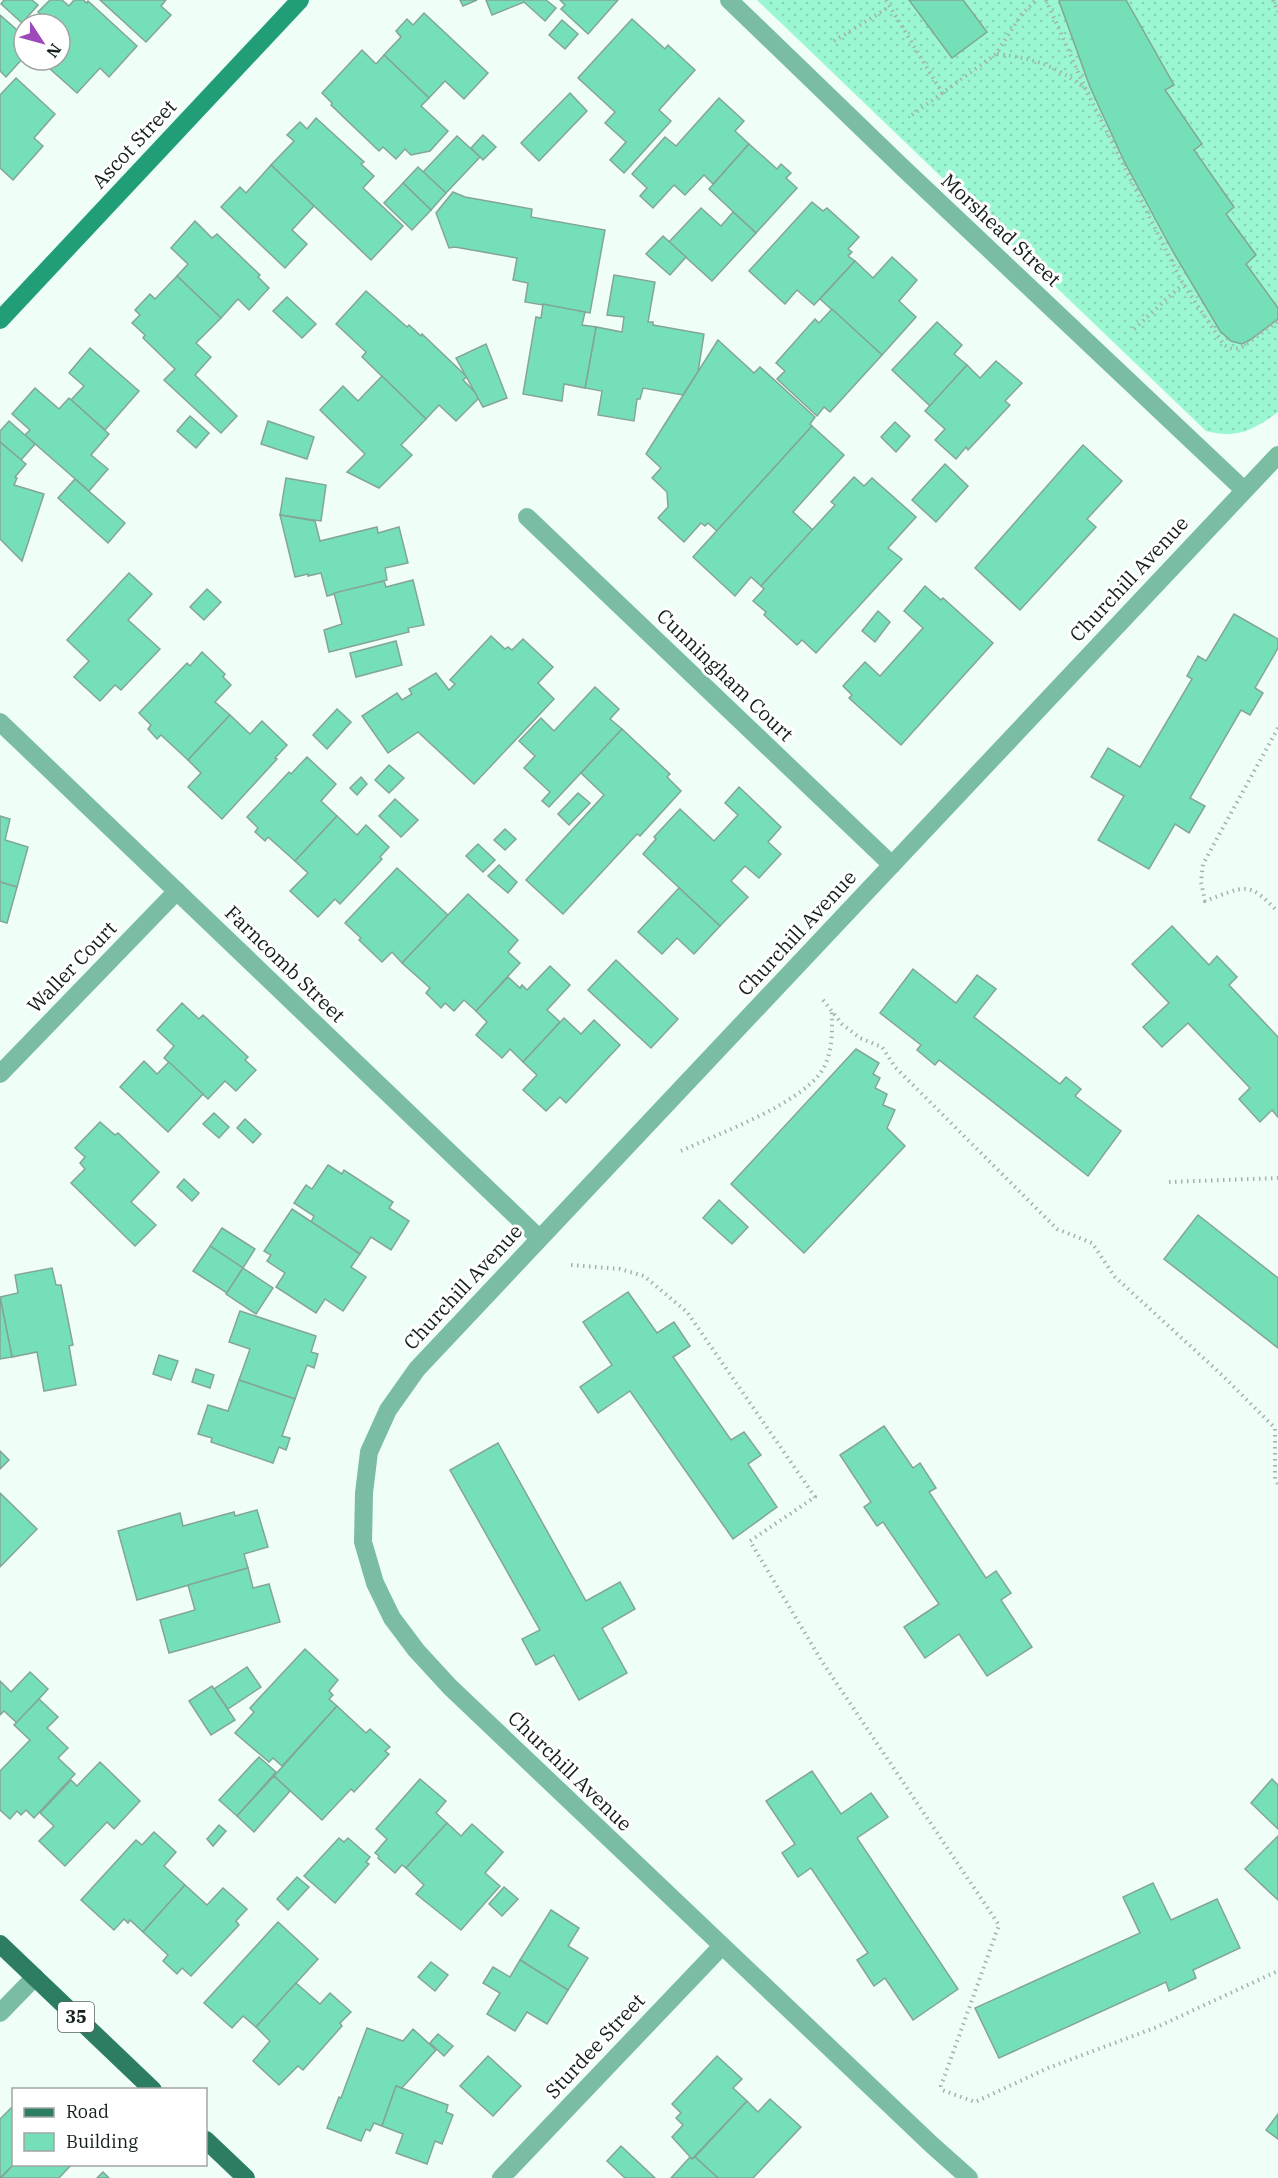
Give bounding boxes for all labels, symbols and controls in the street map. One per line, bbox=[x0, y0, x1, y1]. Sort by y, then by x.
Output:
north arrow bbox=[12, 12, 72, 72]
text: N bbox=[42, 40, 66, 62]
street label: Ascot Street bbox=[85, 93, 182, 194]
street label: Morshead Street bbox=[936, 167, 1067, 292]
street label: Churchill Avenue bbox=[1063, 510, 1194, 647]
street label: Cunningham Court bbox=[651, 602, 800, 747]
street label: Churchill Avenue bbox=[731, 864, 862, 1001]
street label: Farncomb Street bbox=[219, 899, 351, 1028]
street label: Waller Court bbox=[21, 915, 122, 1018]
street label: Churchill Avenue bbox=[397, 1218, 528, 1355]
street label: Churchill Avenue bbox=[502, 1704, 638, 1837]
street label: Sturdee Street bbox=[539, 1987, 650, 2104]
road number: 35 bbox=[58, 2002, 94, 2032]
legend bbox=[12, 2088, 207, 2166]
text: Road bbox=[66, 2100, 109, 2123]
text: Building bbox=[66, 2130, 138, 2153]

